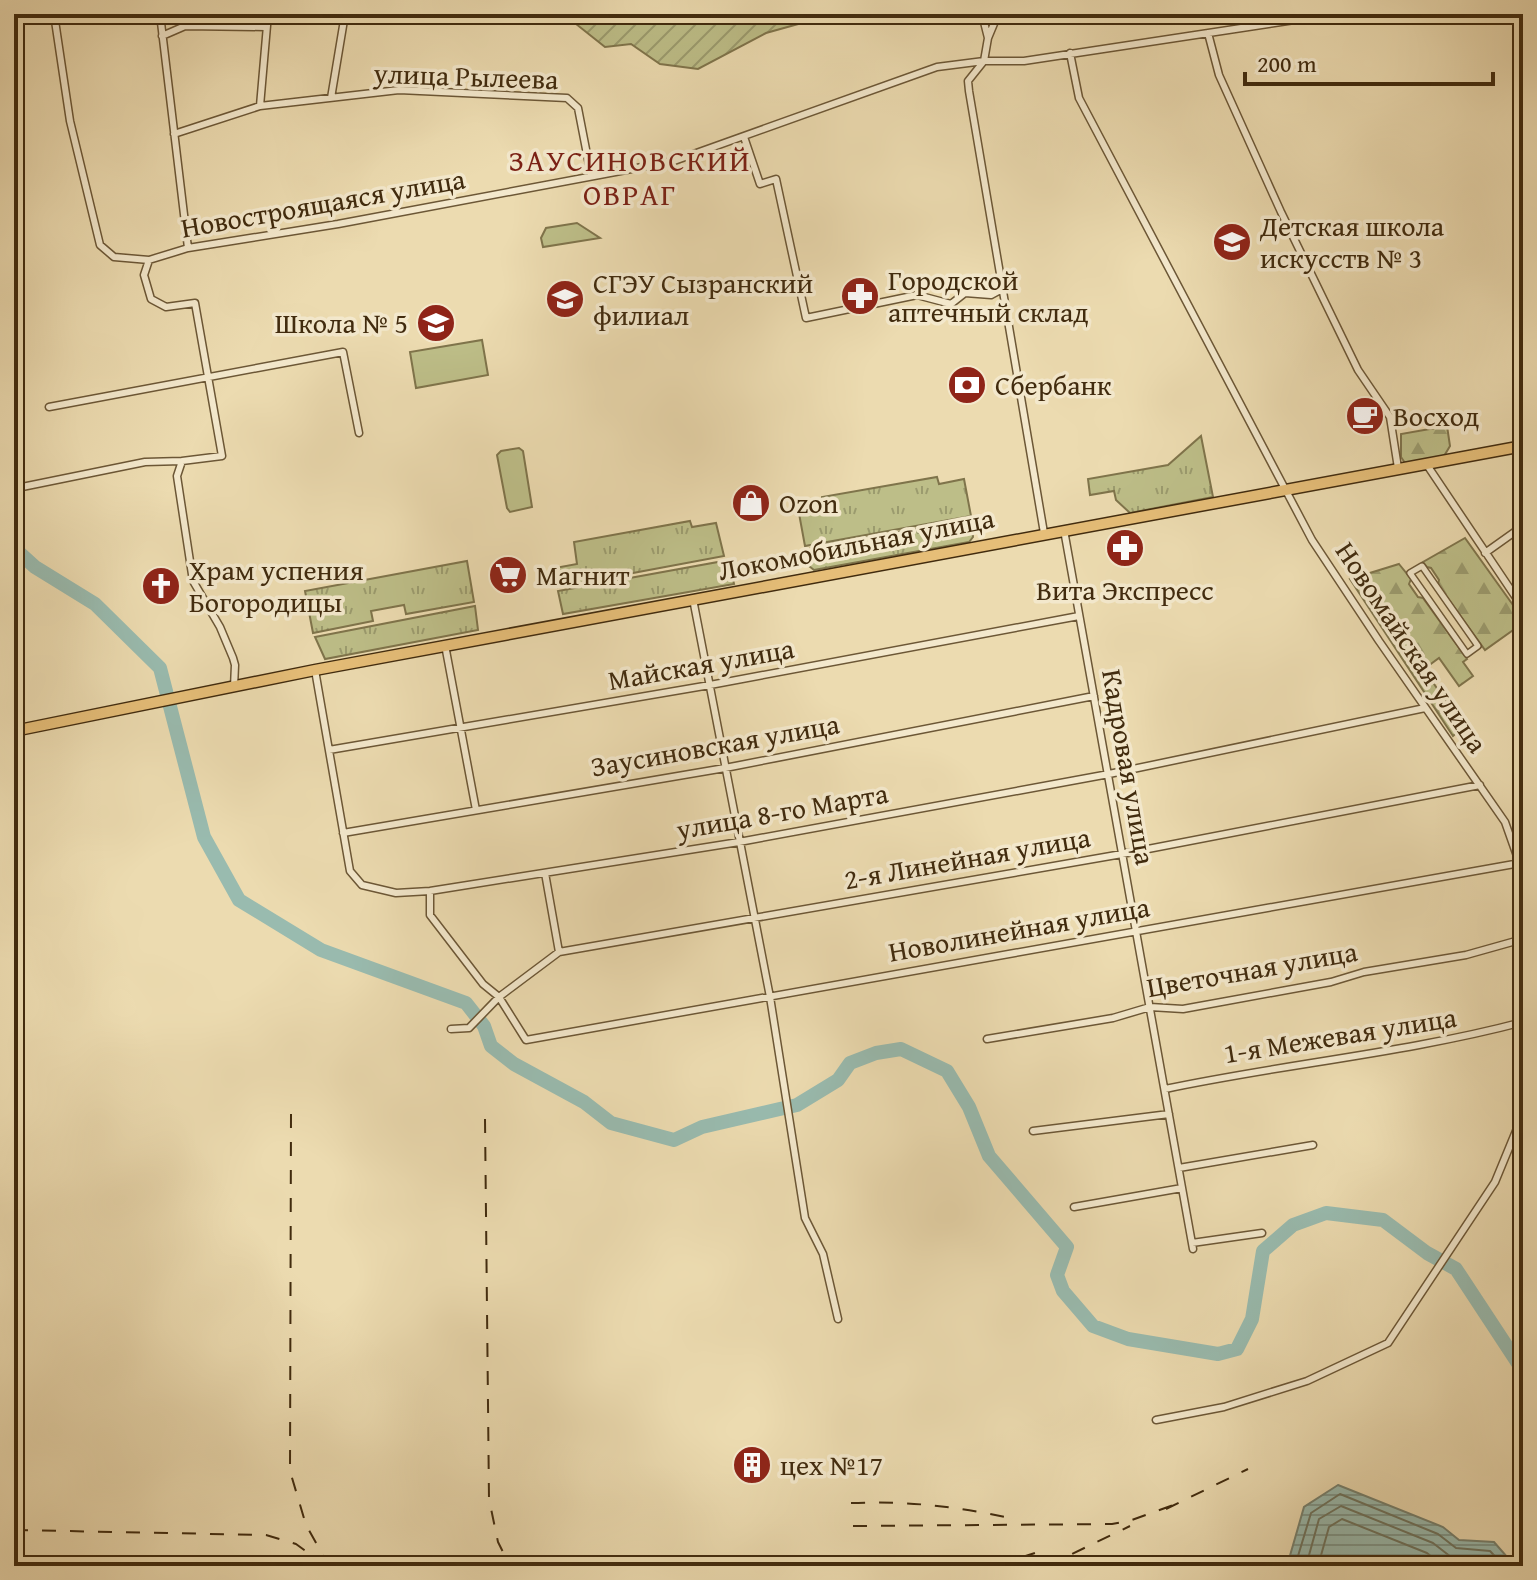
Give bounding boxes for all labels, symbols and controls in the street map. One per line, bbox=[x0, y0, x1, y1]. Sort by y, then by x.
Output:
scale bar bbox=[1245, 36, 1493, 86]
text: 200 m bbox=[1257, 46, 1317, 81]
street label: улица Рылеева bbox=[372, 52, 560, 99]
district label: ЗАУСИНОВСКИЙ ОВРАГ bbox=[509, 138, 751, 216]
street label: Новостроящаяся улица bbox=[178, 157, 469, 248]
place label: Детская школа искусств № 3 bbox=[1259, 205, 1445, 278]
school or university icon: Детская школа искусств № 3 bbox=[1211, 221, 1253, 263]
place label: Городской аптечный склад bbox=[888, 259, 1088, 332]
place label: СГЭУ Сызранский филиал bbox=[593, 262, 813, 335]
pharmacy icon: Городской аптечный склад bbox=[839, 275, 881, 317]
school or university icon: СГЭУ Сызранский филиал bbox=[544, 278, 586, 320]
place label: Школа № 5 bbox=[275, 302, 408, 343]
school or university icon: Школа № 5 bbox=[415, 302, 457, 344]
bank icon: Сбербанк bbox=[946, 364, 988, 406]
place label: Сбербанк bbox=[995, 364, 1112, 405]
cafe icon: Восход bbox=[1344, 395, 1386, 437]
place label: Восход bbox=[1393, 395, 1479, 436]
shop icon: Ozon bbox=[730, 482, 772, 524]
place label: Ozon bbox=[779, 482, 839, 523]
street label: Локомобильная улица bbox=[714, 497, 998, 590]
pharmacy icon: Вита Экспресс bbox=[1104, 527, 1146, 569]
street label: Новомайская улица bbox=[1326, 533, 1499, 761]
place label: Храм успения Богородицы bbox=[189, 549, 364, 622]
supermarket icon: Магнит bbox=[487, 554, 529, 596]
place label: Магнит bbox=[536, 554, 630, 595]
church icon: Храм успения Богородицы bbox=[140, 565, 182, 607]
place label: Вита Экспресс bbox=[1036, 569, 1214, 610]
street label: Майская улица bbox=[605, 627, 798, 700]
street label: Кадровая улица bbox=[1092, 666, 1167, 869]
street label: Заусиновская улица bbox=[587, 702, 843, 787]
street label: улица 8-го Марта bbox=[672, 772, 892, 849]
street label: 2-я Линейная улица bbox=[841, 816, 1094, 899]
street label: Новолинейная улица bbox=[885, 885, 1153, 972]
street label: Цветочная улица bbox=[1143, 930, 1361, 1007]
street label: 1-я Межевая улица bbox=[1221, 996, 1460, 1073]
building icon: цех №17 bbox=[731, 1444, 773, 1486]
place label: цех №17 bbox=[780, 1444, 883, 1485]

